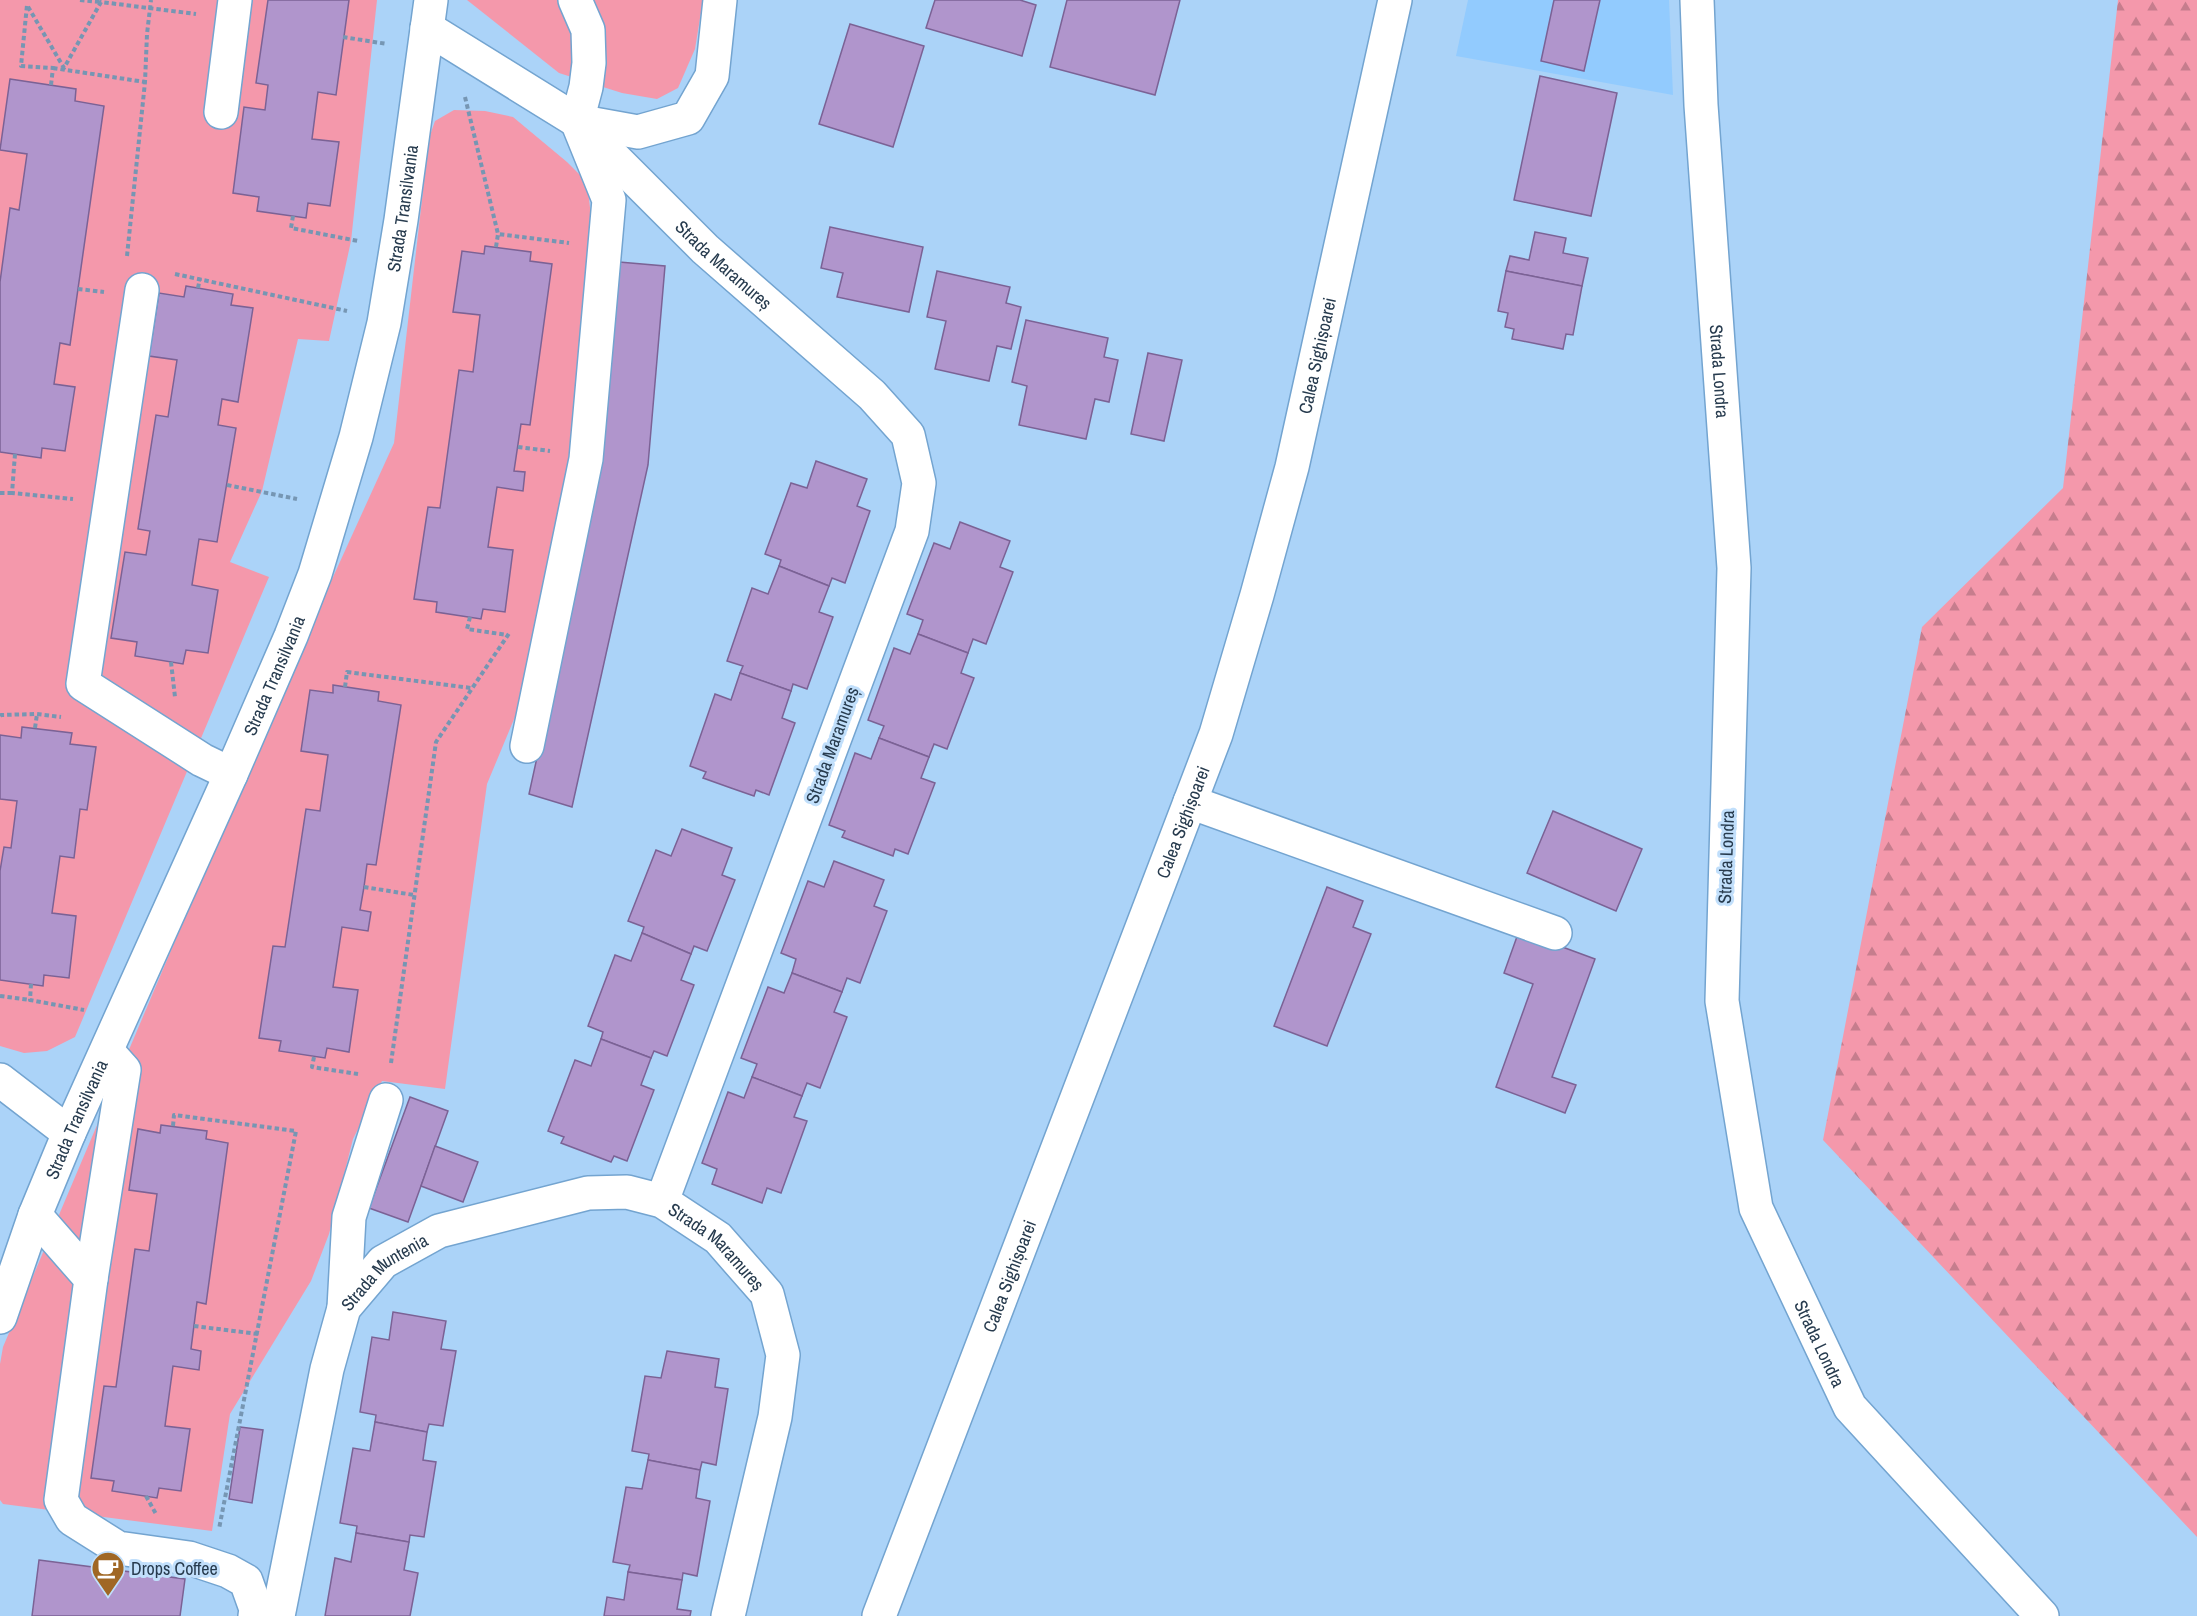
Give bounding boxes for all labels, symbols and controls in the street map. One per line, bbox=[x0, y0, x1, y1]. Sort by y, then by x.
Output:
street label: Strada Transilvania bbox=[380, 143, 424, 274]
street label: Strada Maramureș bbox=[670, 214, 778, 315]
street label: Calea Sighișoarei bbox=[1292, 295, 1342, 416]
street label: Strada Londra bbox=[1704, 324, 1736, 419]
street label: Strada Transilvania bbox=[237, 612, 310, 739]
street label: Strada Maramureș bbox=[799, 683, 865, 807]
street label: Calea Sighișoarei bbox=[1150, 762, 1215, 882]
street label: Strada Londra bbox=[1712, 810, 1740, 904]
street label: Strada Transilvania bbox=[39, 1055, 113, 1183]
street label: Strada Maramureș bbox=[664, 1196, 771, 1296]
street label: Calea Sighișoarei bbox=[976, 1216, 1042, 1336]
street label: Strada Muntenia bbox=[335, 1227, 432, 1316]
street label: Strada Londra bbox=[1789, 1296, 1851, 1391]
cafe icon: Drops Coffee bbox=[90, 1550, 126, 1597]
place label: Drops Coffee bbox=[131, 1556, 218, 1581]

